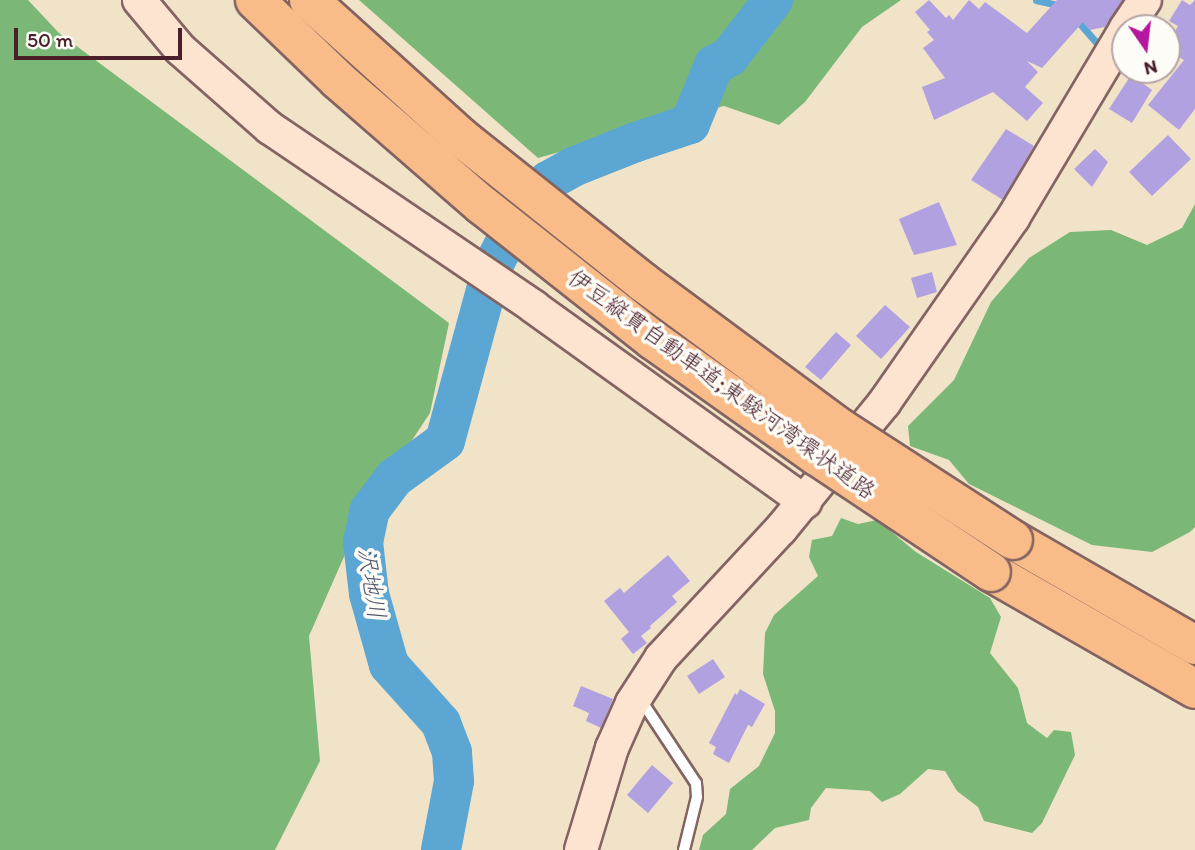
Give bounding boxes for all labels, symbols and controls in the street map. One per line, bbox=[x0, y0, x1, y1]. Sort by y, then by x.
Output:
scale bar bbox=[18, 14, 186, 58]
north arrow bbox=[1111, 14, 1181, 84]
text: 50 m bbox=[27, 27, 73, 52]
text: N bbox=[1142, 55, 1160, 81]
street label: 伊豆縦貫自動車道;東駿河湾環状道路 bbox=[563, 263, 881, 505]
water label: 沢地川 bbox=[352, 545, 392, 621]

